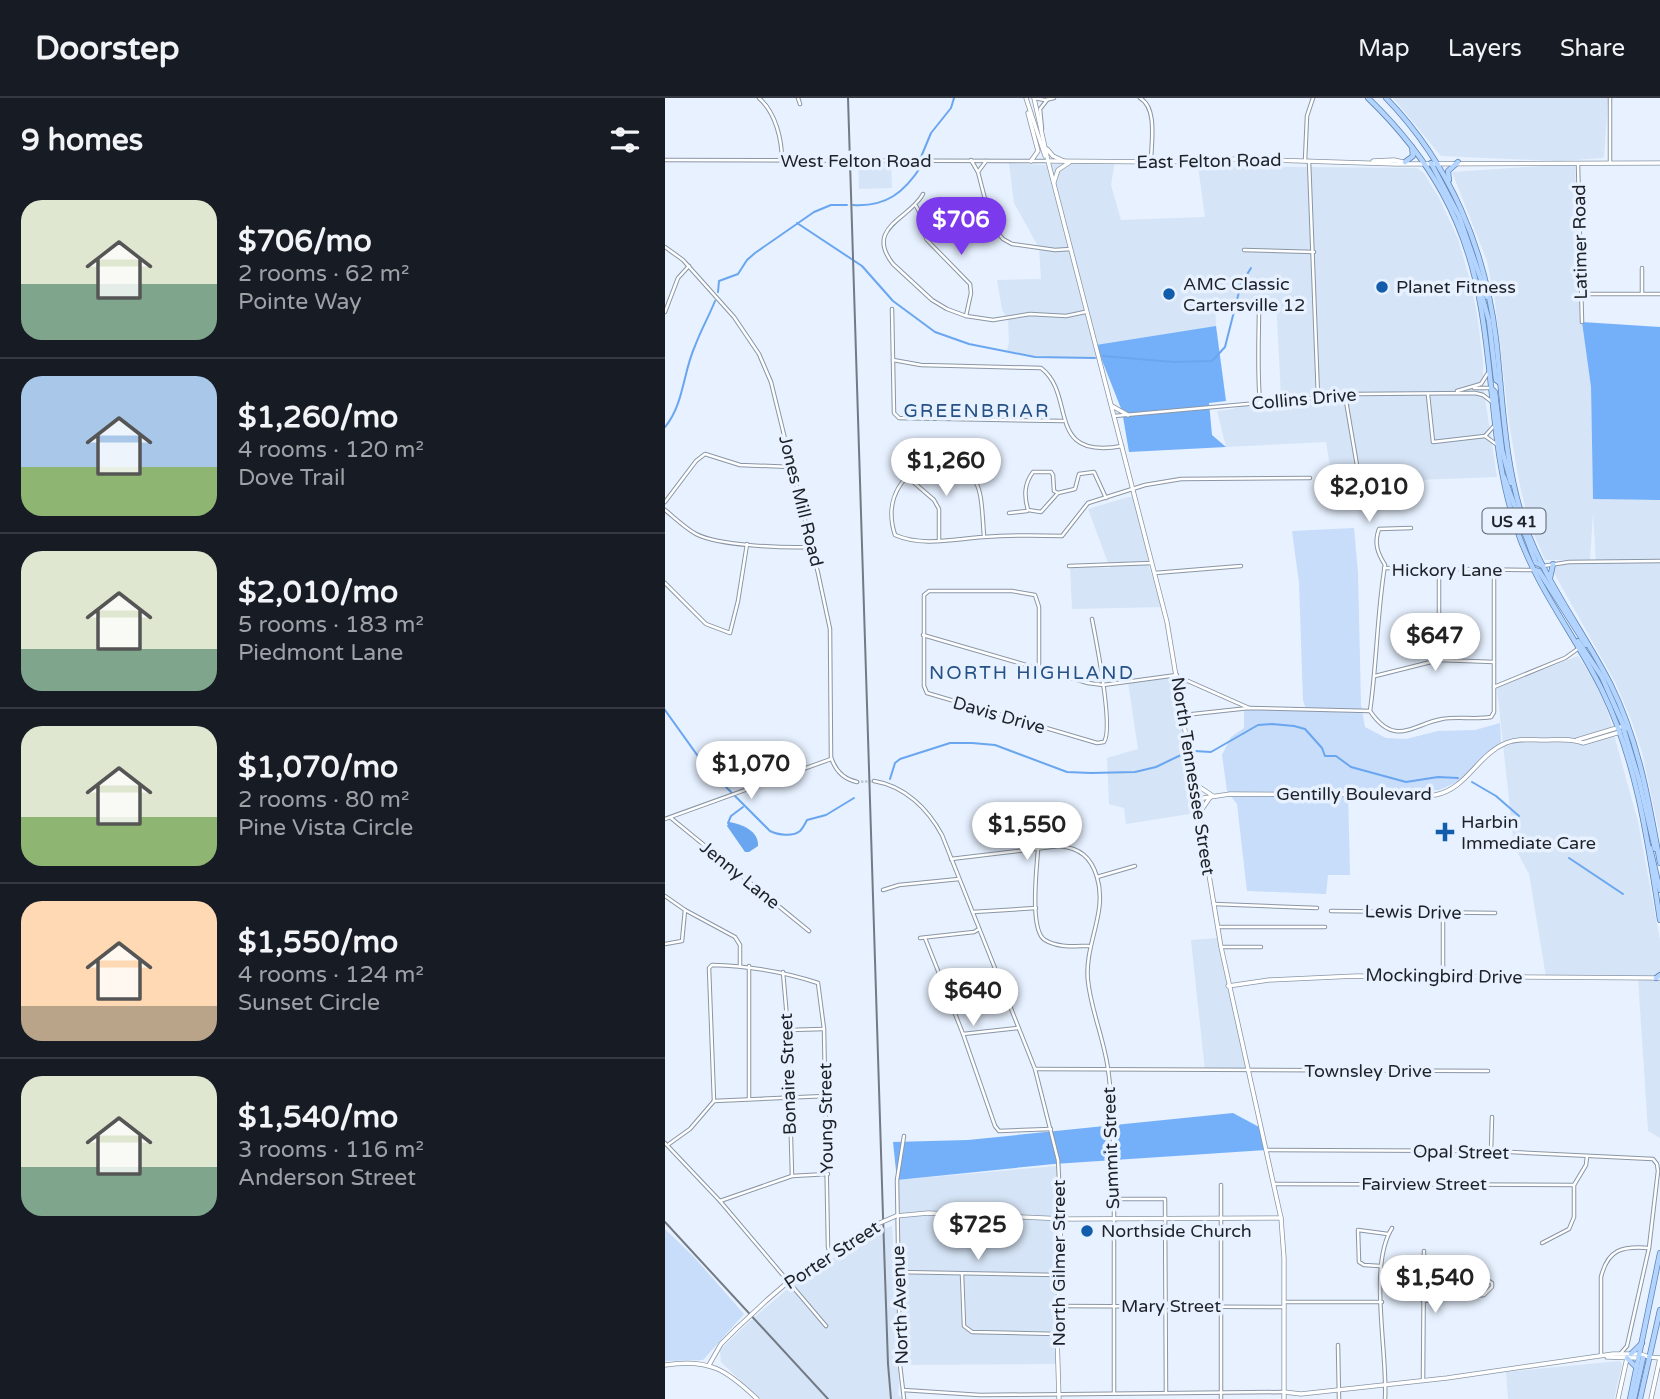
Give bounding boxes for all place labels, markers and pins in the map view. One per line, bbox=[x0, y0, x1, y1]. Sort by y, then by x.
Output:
pin: $706 bbox=[920, 198, 1002, 257]
place label: AMC Classic Cartersville 12 bbox=[1183, 273, 1305, 316]
place label: Planet Fitness bbox=[1396, 276, 1516, 298]
marker: Planet Fitness bbox=[1374, 279, 1390, 295]
marker: AMC Classic Cartersville 12 bbox=[1161, 286, 1177, 302]
pin: $1,260 bbox=[889, 438, 1003, 498]
pin: $2,010 bbox=[1312, 464, 1426, 524]
pin: $647 bbox=[1394, 614, 1476, 673]
pin: $1,070 bbox=[694, 742, 808, 801]
pin: $1,550 bbox=[970, 802, 1084, 862]
place label: Harbin Immediate Care bbox=[1461, 811, 1596, 854]
marker: Harbin Immediate Care bbox=[1435, 822, 1455, 842]
pin: $640 bbox=[932, 968, 1014, 1028]
pin: $725 bbox=[937, 1202, 1019, 1262]
place label: Northside Church bbox=[1101, 1220, 1252, 1242]
marker: Northside Church bbox=[1079, 1223, 1095, 1239]
pin: $1,540 bbox=[1378, 1256, 1492, 1315]

